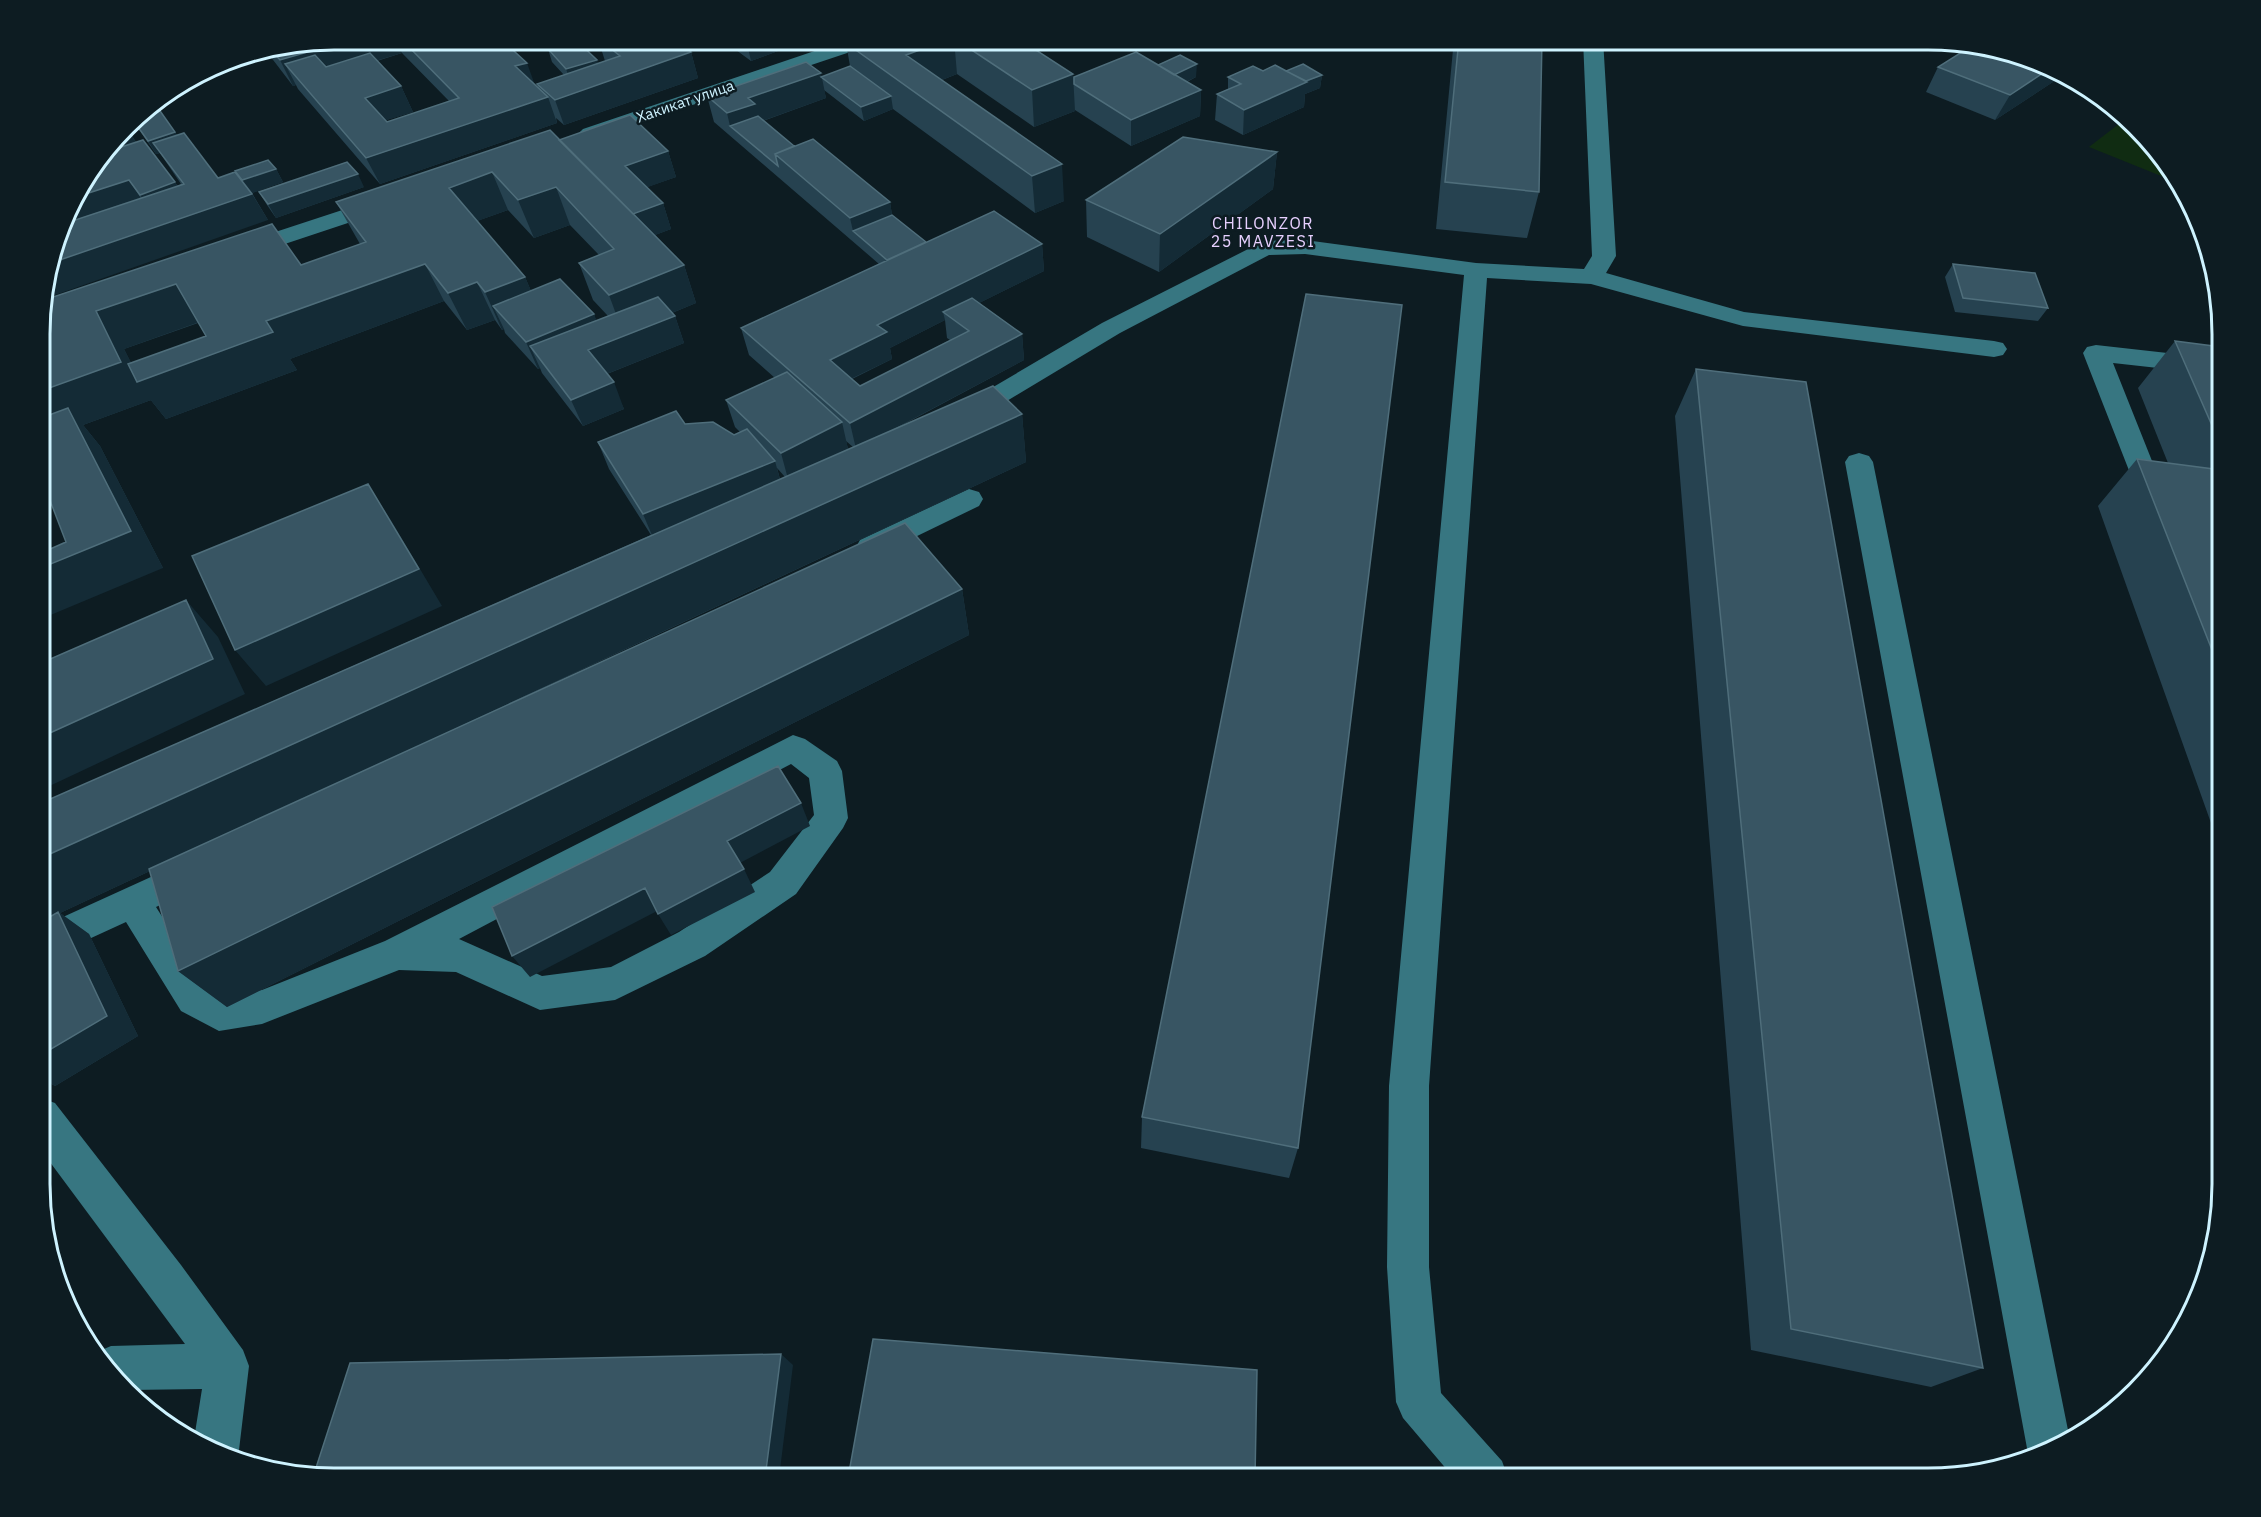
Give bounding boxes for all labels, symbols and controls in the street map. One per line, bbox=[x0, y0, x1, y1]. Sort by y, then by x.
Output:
street label: Хакикат улица bbox=[634, 75, 736, 127]
district label: CHILONZOR 25 MAVZESI bbox=[1211, 213, 1315, 251]

